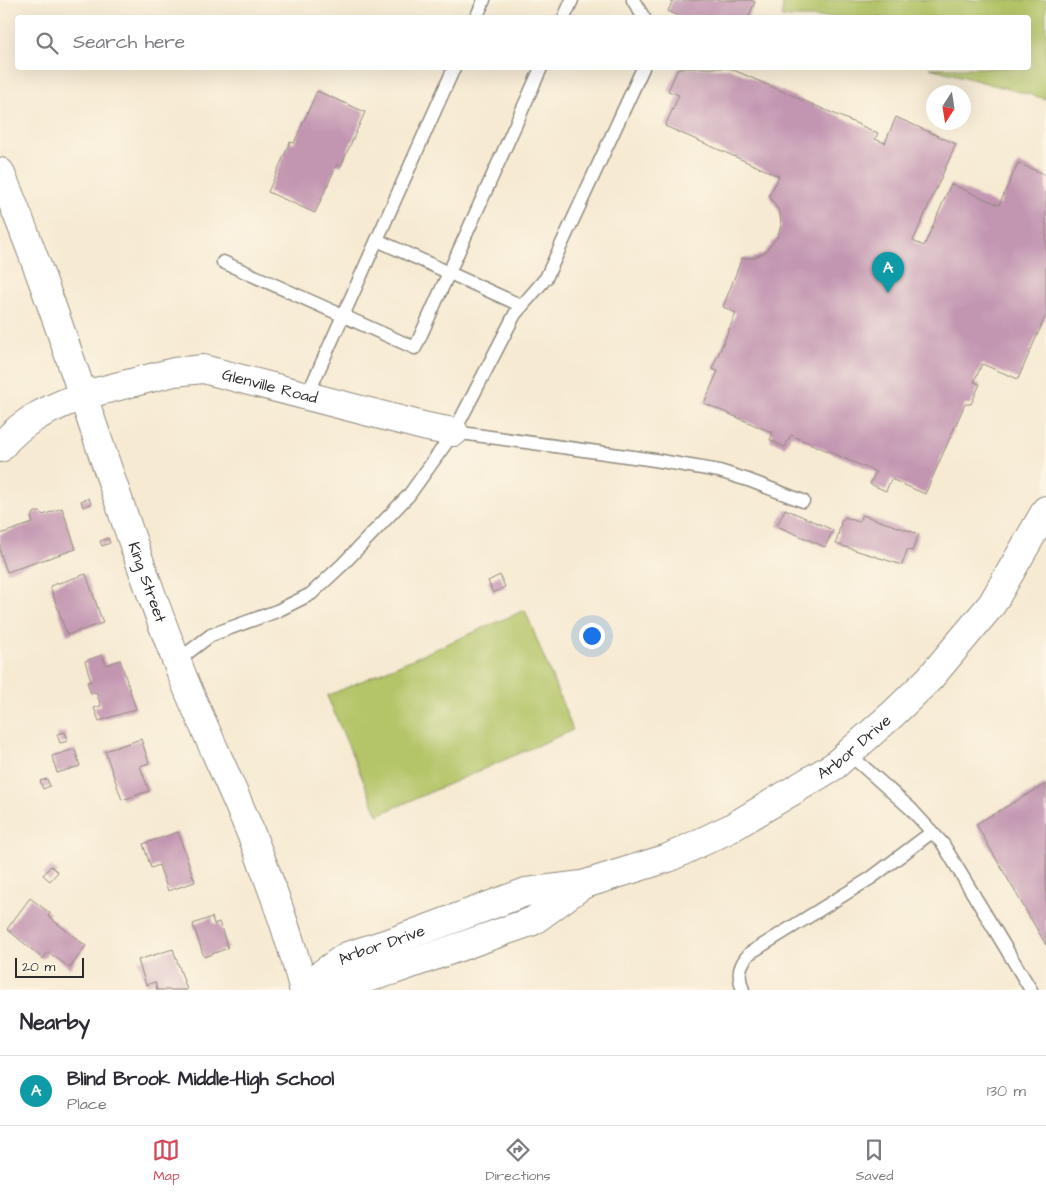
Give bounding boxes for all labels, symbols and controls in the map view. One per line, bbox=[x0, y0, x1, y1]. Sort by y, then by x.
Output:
search box bbox=[15, 15, 1031, 70]
icon: search bbox=[33, 29, 61, 57]
text: Search here bbox=[73, 29, 185, 56]
north arrow bbox=[926, 85, 971, 130]
pin: A bbox=[872, 252, 904, 293]
street label: Glenville Road bbox=[220, 363, 320, 409]
street label: King Street bbox=[123, 539, 172, 626]
your location bbox=[579, 623, 605, 649]
street label: Arbor Drive bbox=[813, 709, 896, 785]
street label: Arbor Drive bbox=[333, 919, 428, 970]
scale bar bbox=[15, 955, 84, 978]
text: 20 m bbox=[22, 957, 55, 977]
text: Nearby bbox=[20, 1008, 90, 1037]
text: Blind Brook Middle-High School bbox=[67, 1066, 334, 1093]
text: A bbox=[31, 1080, 41, 1102]
text: 130 m bbox=[987, 1080, 1026, 1102]
text: Place bbox=[67, 1093, 107, 1115]
tab: Map bbox=[152, 1136, 180, 1186]
tab: Directions bbox=[485, 1136, 550, 1186]
tab: Saved bbox=[855, 1136, 894, 1186]

